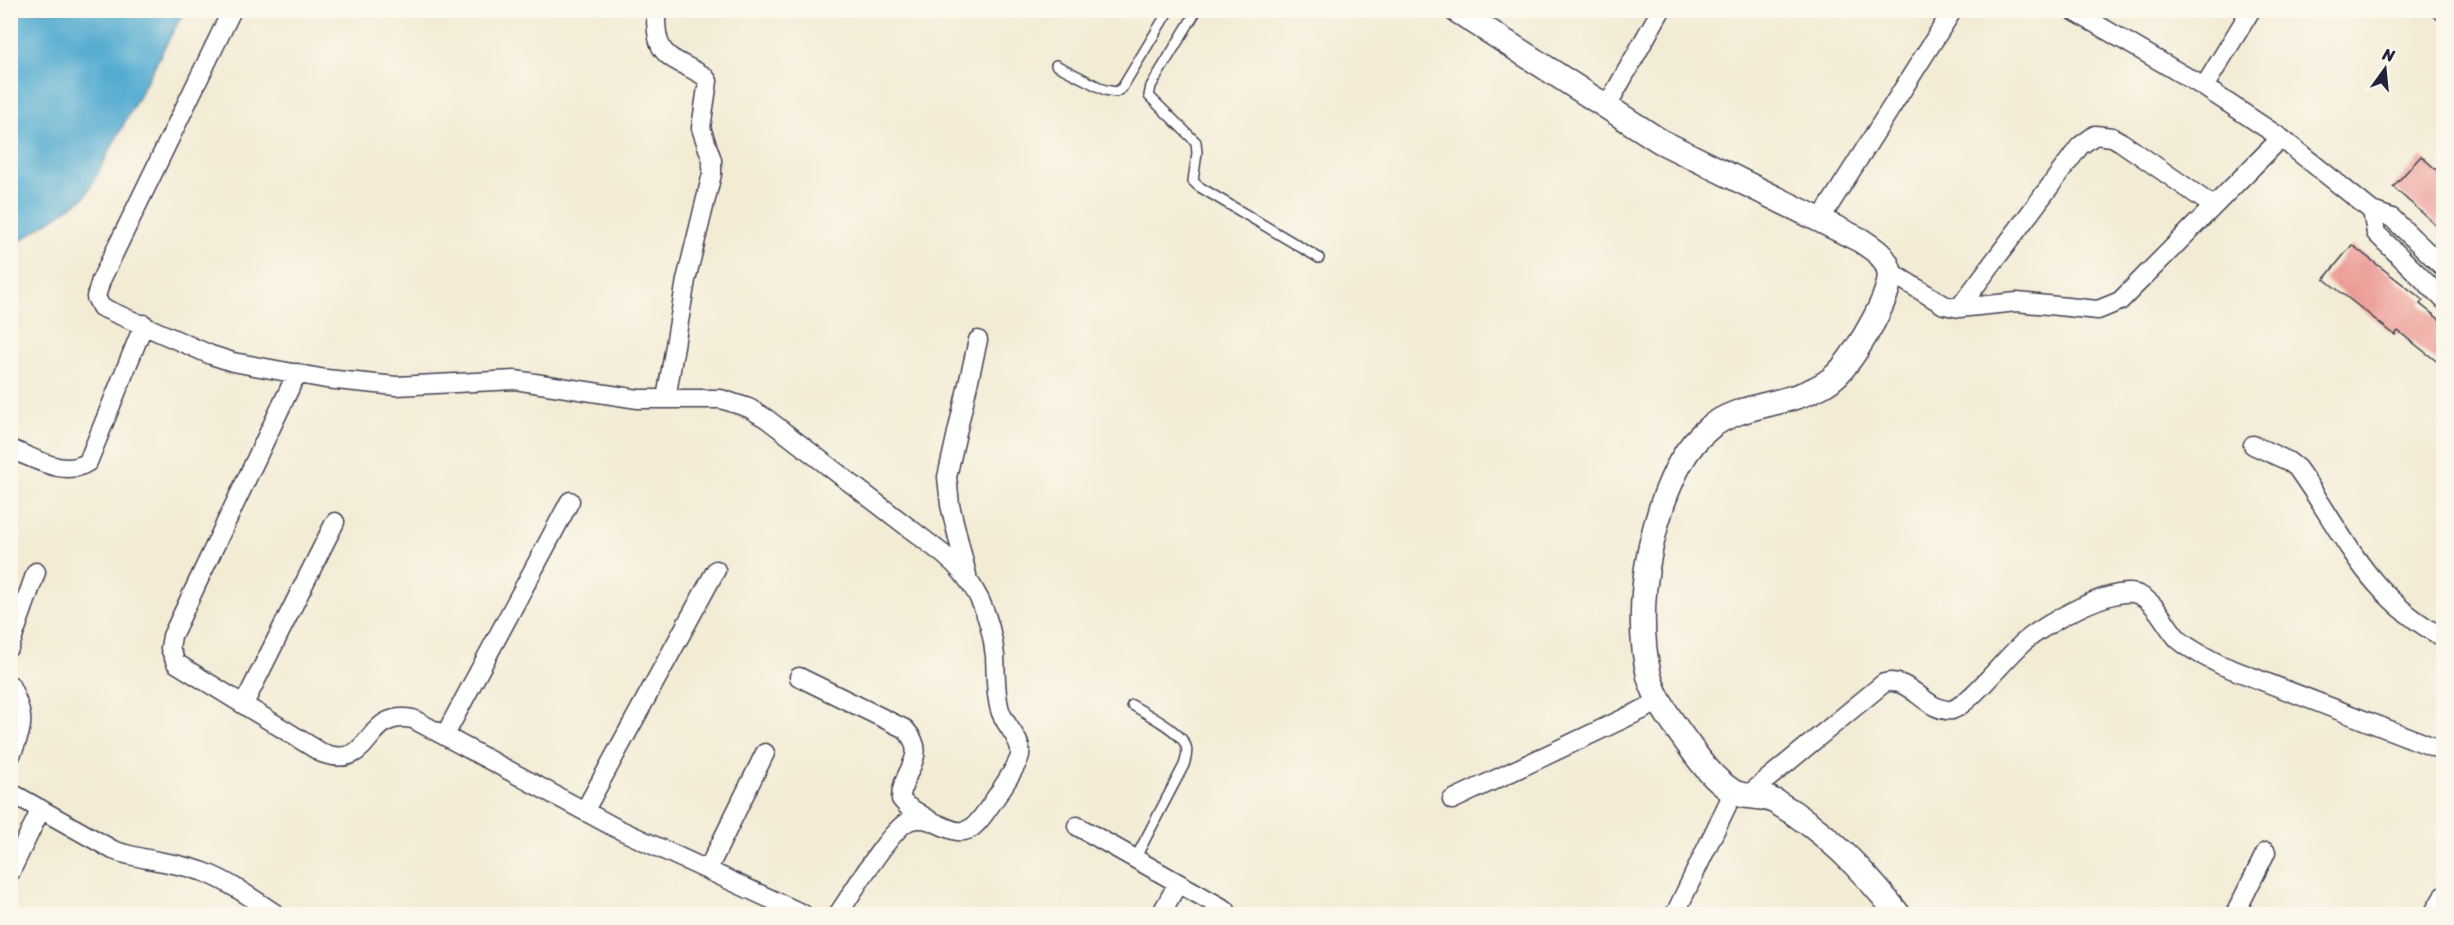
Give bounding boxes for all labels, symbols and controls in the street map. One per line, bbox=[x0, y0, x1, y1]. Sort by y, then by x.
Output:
north arrow bbox=[2355, 39, 2415, 99]
text: N bbox=[2379, 39, 2399, 71]

